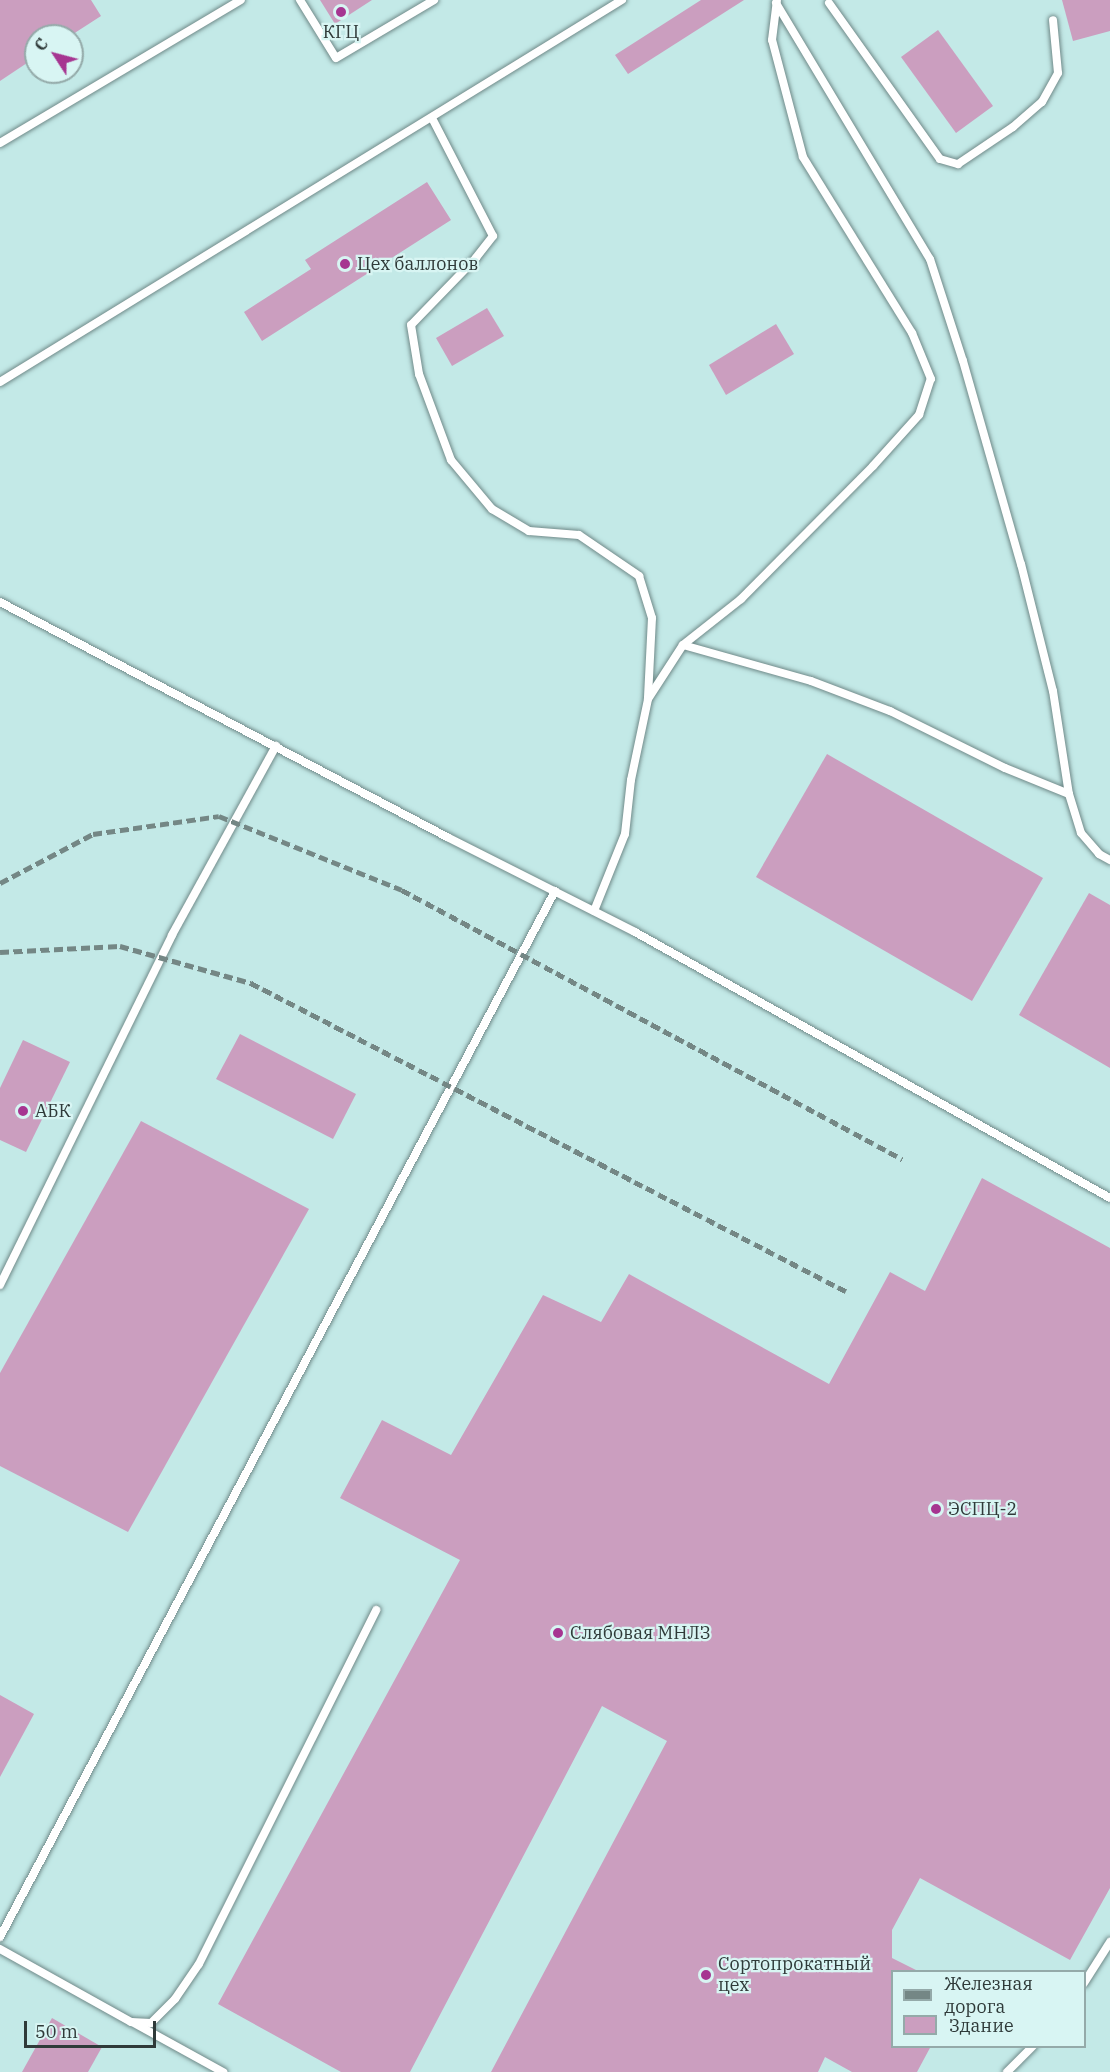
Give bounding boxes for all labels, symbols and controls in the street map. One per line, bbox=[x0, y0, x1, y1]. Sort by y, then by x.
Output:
marker: КГЦ bbox=[334, 5, 348, 19]
place label: КГЦ bbox=[323, 21, 359, 43]
north arrow bbox=[24, 24, 84, 84]
text: С bbox=[30, 34, 52, 55]
place label: Цех баллонов bbox=[357, 253, 478, 275]
marker: Цех баллонов bbox=[338, 257, 352, 271]
place label: АБК bbox=[35, 1100, 71, 1122]
marker: АБК bbox=[16, 1104, 30, 1118]
place label: ЭСПЦ-2 bbox=[948, 1498, 1017, 1520]
marker: ЭСПЦ-2 bbox=[929, 1502, 943, 1516]
place label: Слябовая МНЛЗ bbox=[570, 1622, 711, 1644]
marker: Слябовая МНЛЗ bbox=[551, 1626, 565, 1640]
place label: Сортопрокатный цех bbox=[718, 1954, 871, 1996]
marker: Сортопрокатный цех bbox=[699, 1968, 713, 1982]
legend bbox=[891, 1970, 1086, 2048]
text: Железная дорога bbox=[944, 1972, 1033, 2018]
scale bar bbox=[27, 2009, 159, 2047]
text: Здание bbox=[949, 2014, 1014, 2037]
text: 50 m bbox=[35, 2020, 78, 2043]

